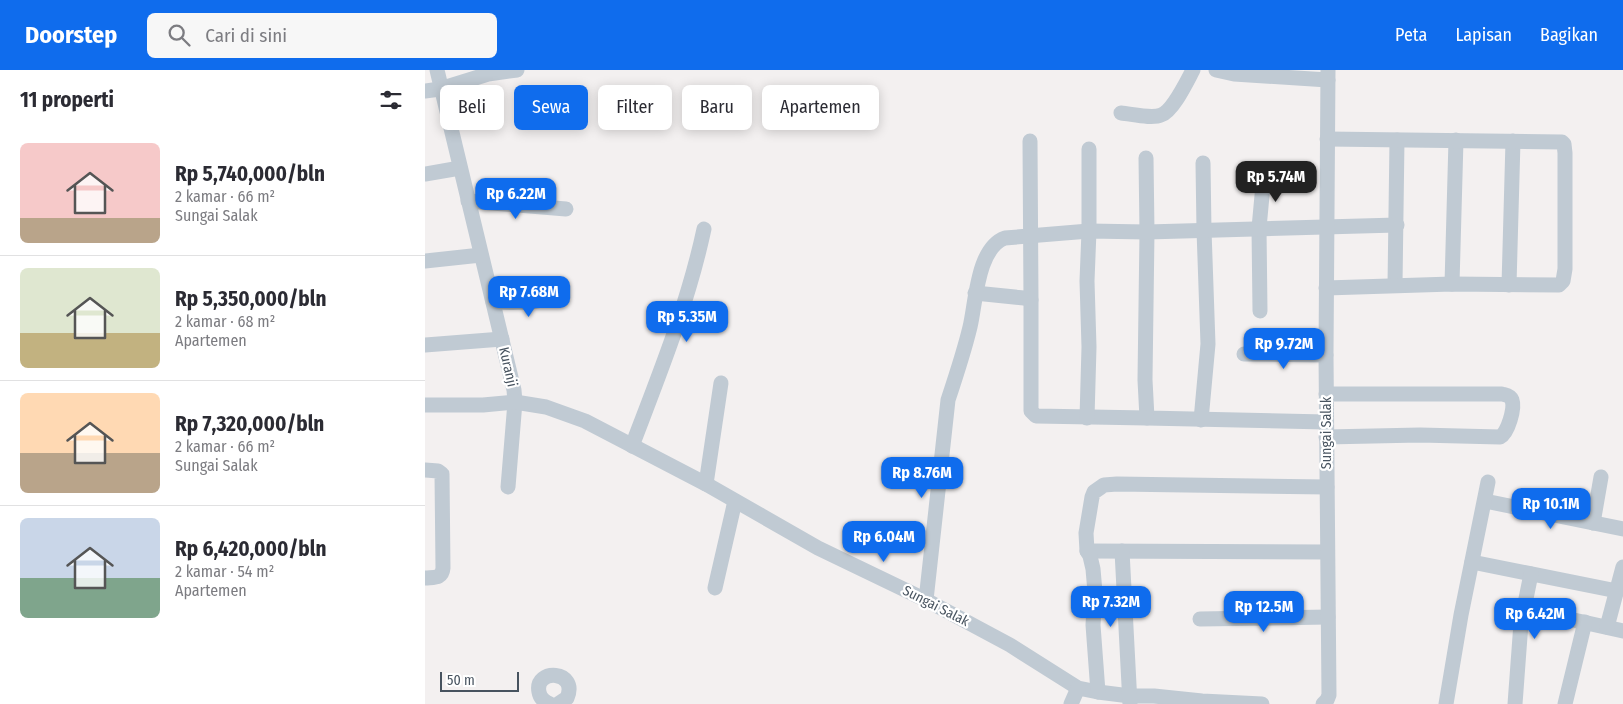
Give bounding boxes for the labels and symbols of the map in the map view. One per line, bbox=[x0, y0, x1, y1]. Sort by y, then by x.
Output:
pin: Rp 5.74M bbox=[1224, 160, 1328, 203]
pin: Rp 6.22M bbox=[464, 178, 568, 220]
pin: Rp 7.68M bbox=[477, 276, 581, 318]
pin: Rp 5.35M bbox=[635, 300, 739, 343]
pin: Rp 9.72M bbox=[1232, 328, 1336, 370]
street label: Kuranji bbox=[495, 345, 521, 389]
street label: Sungai Salak bbox=[1318, 396, 1335, 469]
pin: Rp 8.76M bbox=[870, 456, 974, 499]
pin: Rp 10.1M bbox=[1499, 488, 1603, 530]
pin: Rp 6.04M bbox=[832, 520, 936, 563]
street label: Sungai Salak bbox=[900, 582, 972, 630]
pin: Rp 7.32M bbox=[1059, 586, 1163, 628]
pin: Rp 12.5M bbox=[1212, 590, 1316, 633]
pin: Rp 6.42M bbox=[1483, 598, 1587, 640]
scale bar bbox=[440, 669, 519, 692]

